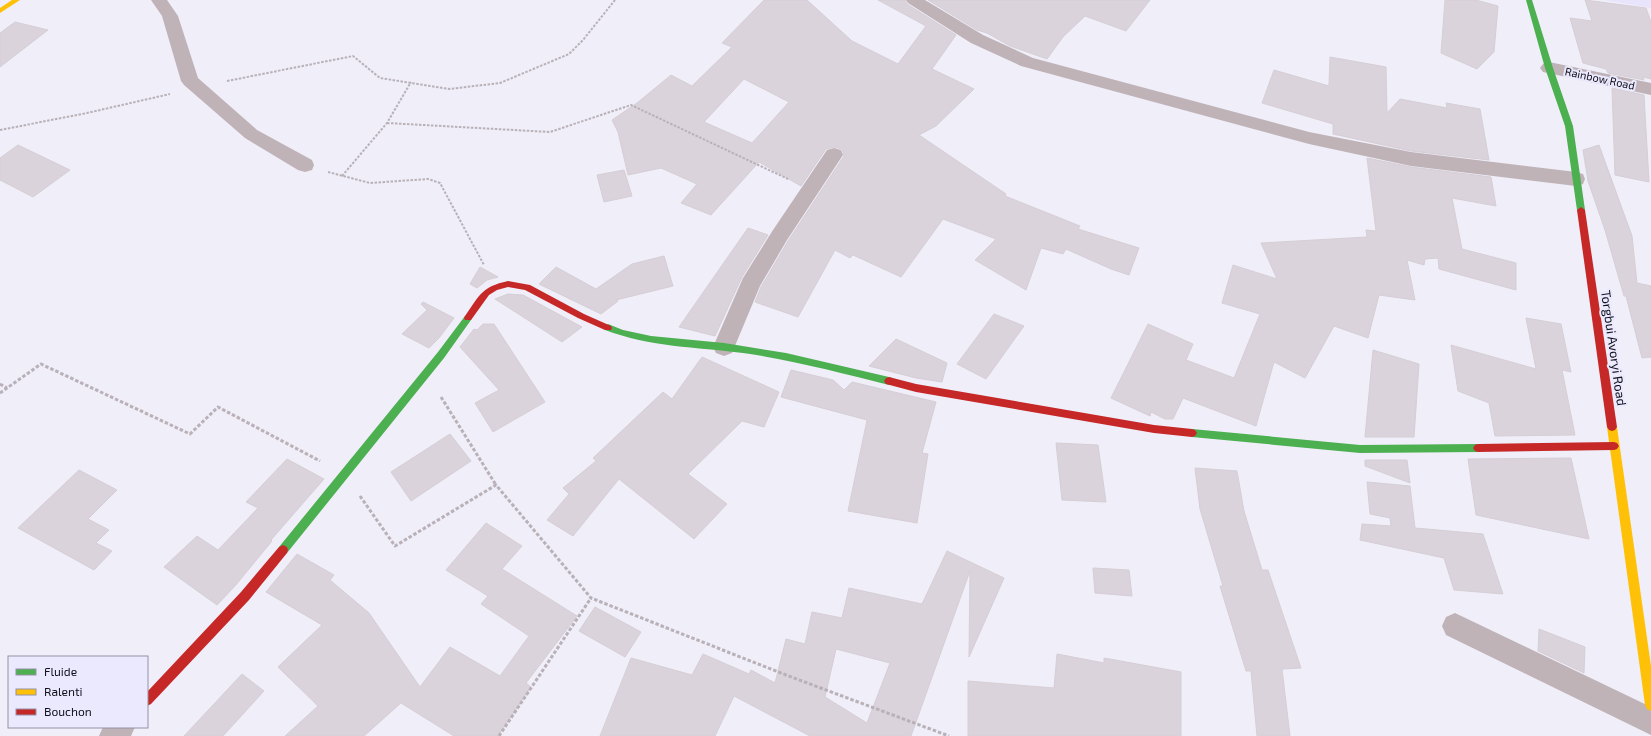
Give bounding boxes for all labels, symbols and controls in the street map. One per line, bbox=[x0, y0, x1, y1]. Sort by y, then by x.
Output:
street label: Rainbow Road bbox=[1564, 64, 1636, 92]
street label: Torgbui Avoryi Road bbox=[1598, 289, 1630, 407]
legend bbox=[8, 656, 148, 728]
text: Fluide bbox=[44, 664, 77, 678]
text: Ralenti bbox=[44, 684, 83, 698]
text: Bouchon bbox=[44, 704, 92, 718]

